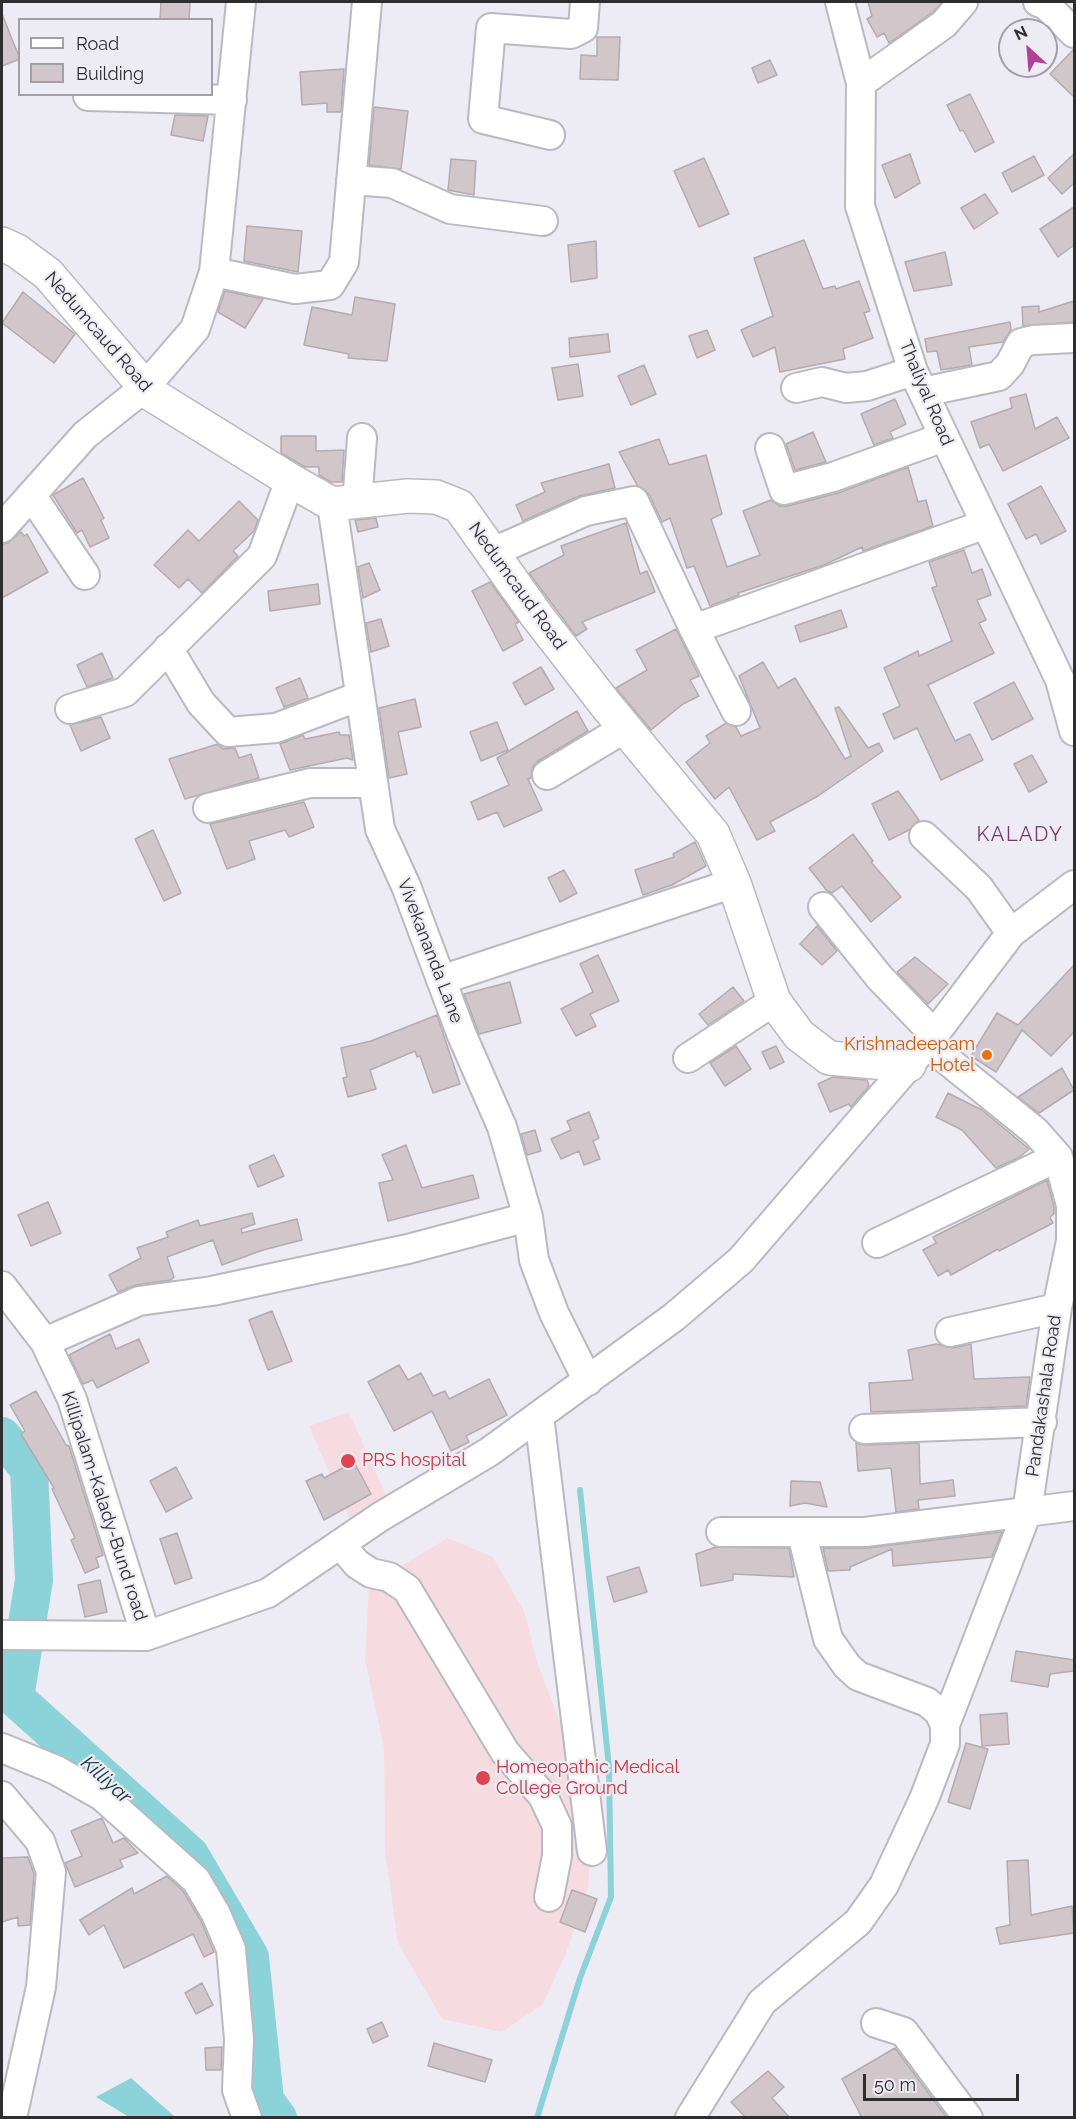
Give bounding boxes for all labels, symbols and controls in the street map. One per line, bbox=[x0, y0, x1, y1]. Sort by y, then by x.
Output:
legend bbox=[18, 18, 213, 96]
north arrow bbox=[998, 18, 1058, 78]
text: N bbox=[1011, 22, 1030, 44]
text: Road bbox=[76, 33, 119, 54]
text: Building bbox=[76, 63, 144, 84]
street label: Nedumcaud Road bbox=[40, 268, 156, 396]
street label: Thaliyal Road bbox=[894, 337, 958, 449]
street label: Nedumcaud Road bbox=[464, 518, 570, 654]
district label: KALADY bbox=[977, 823, 1063, 847]
street label: Vivekananda Lane bbox=[392, 876, 468, 1026]
place label: Krishnadeepam Hotel bbox=[844, 1034, 975, 1076]
marker: Krishnadeepam Hotel bbox=[980, 1048, 994, 1062]
street label: Pandakashala Road bbox=[1022, 1314, 1066, 1478]
street label: Killipalam-Kalady-Bund road bbox=[57, 1388, 151, 1624]
place label: PRS hospital bbox=[362, 1450, 466, 1472]
marker: PRS hospital bbox=[339, 1452, 357, 1470]
water label: Killiyar bbox=[76, 1751, 136, 1809]
place label: Homeopathic Medical College Ground bbox=[496, 1757, 679, 1800]
marker: Homeopathic Medical College Ground bbox=[474, 1769, 492, 1787]
scale bar bbox=[866, 2062, 1022, 2100]
text: 50 m bbox=[874, 2074, 916, 2095]

